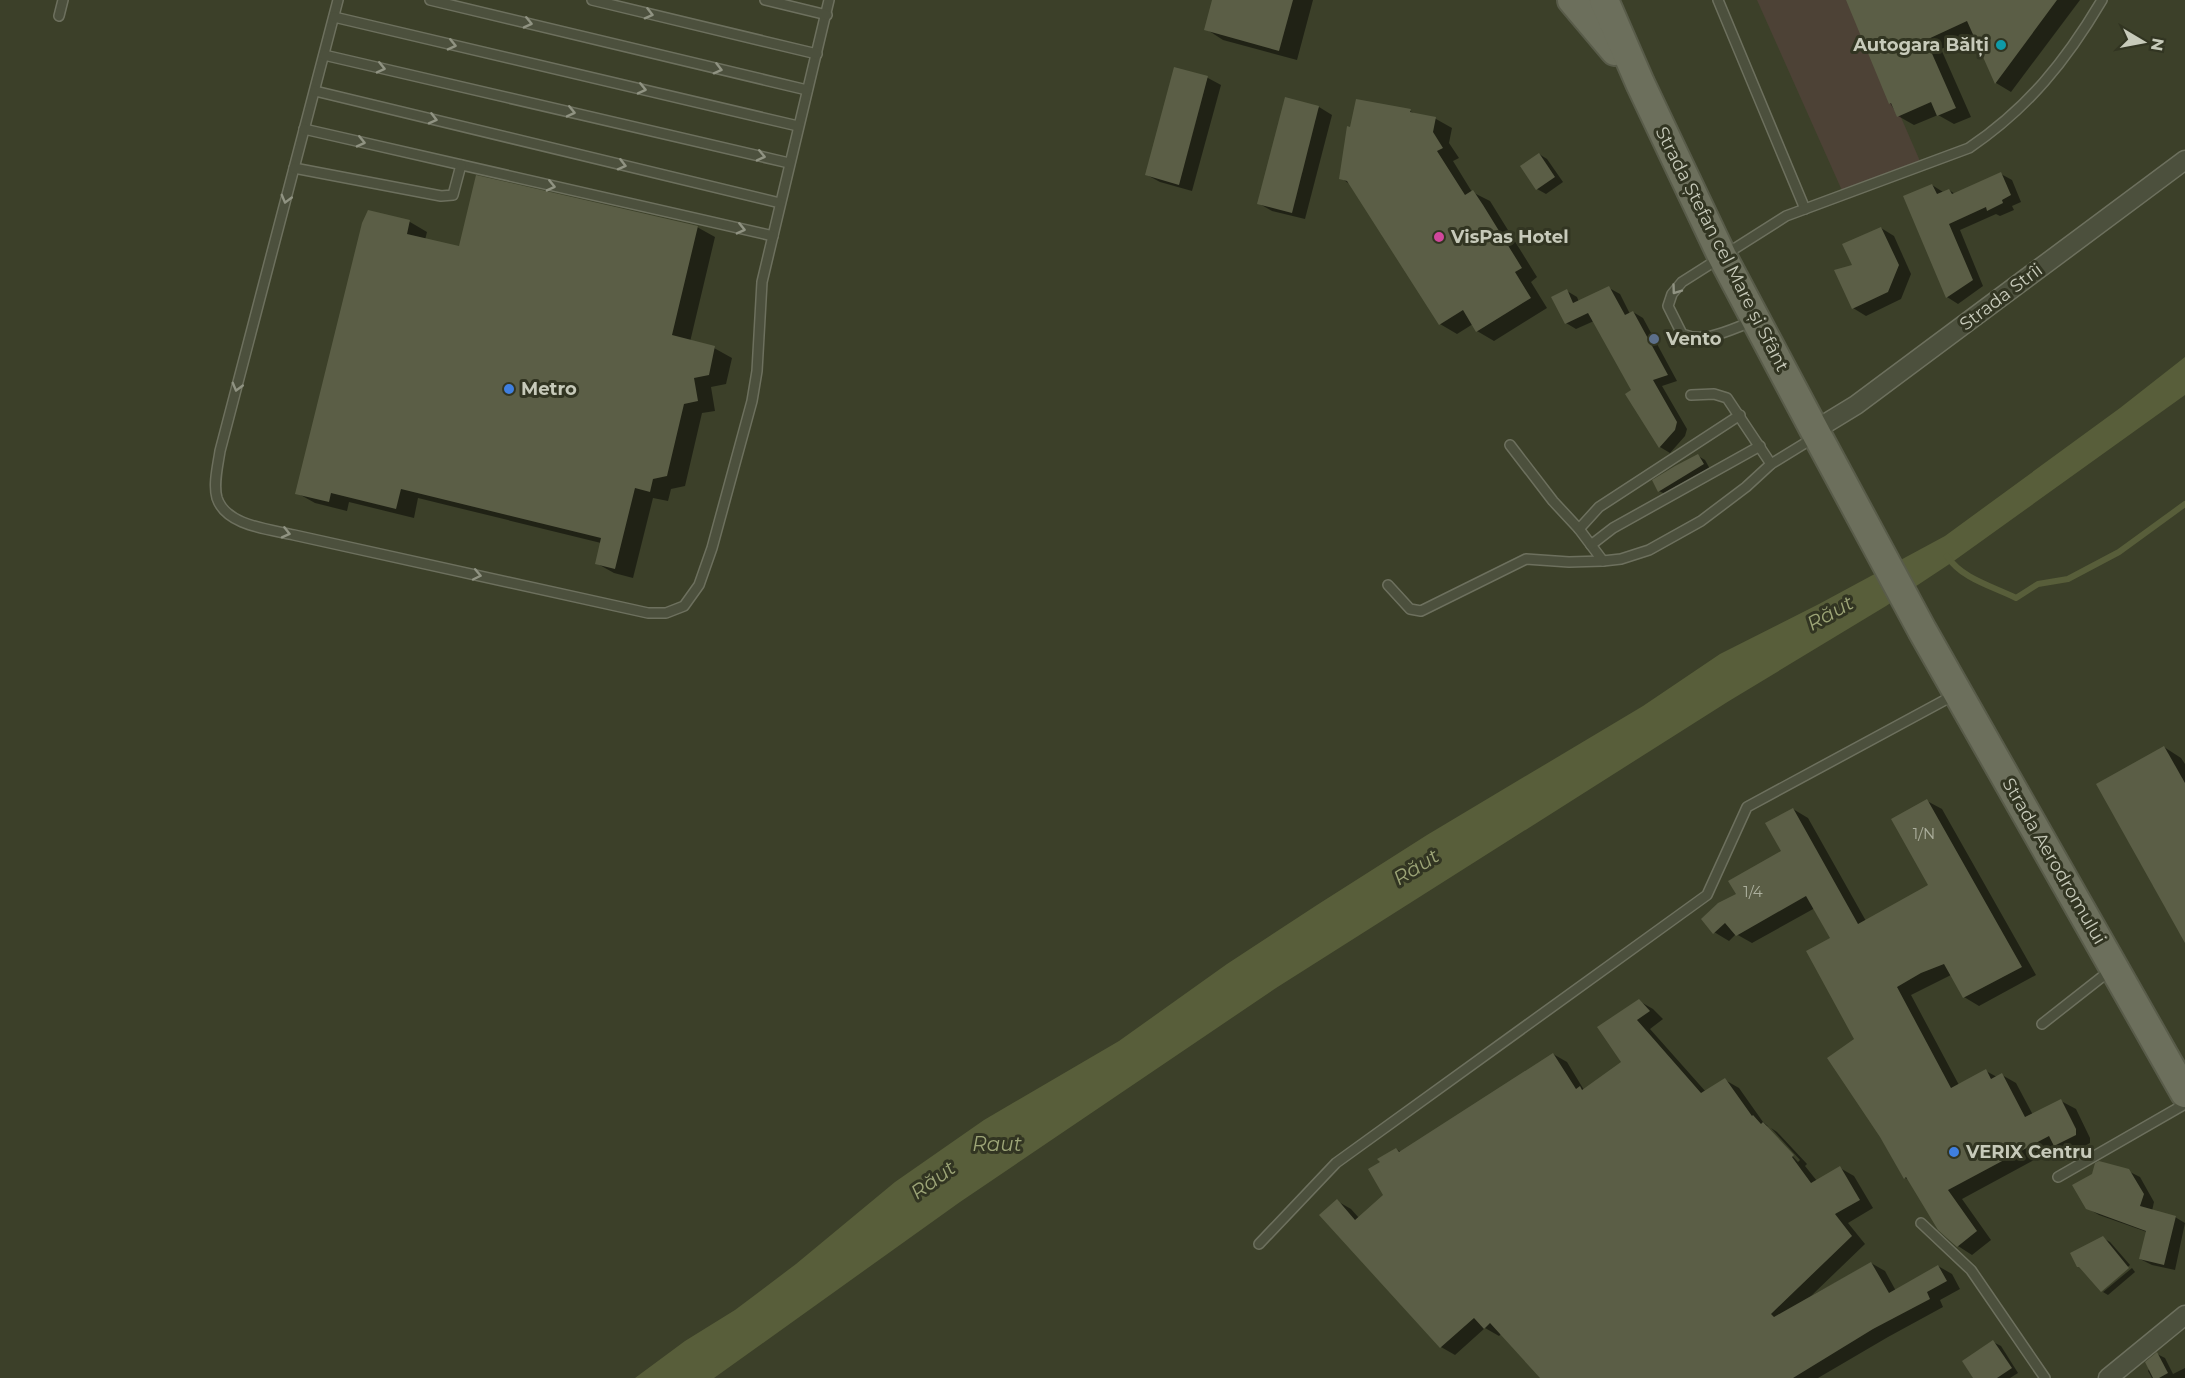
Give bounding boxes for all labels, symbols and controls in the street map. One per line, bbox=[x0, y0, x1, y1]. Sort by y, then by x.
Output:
one-way arrow bbox=[644, 6, 654, 19]
north arrow bbox=[2113, 12, 2173, 72]
one-way arrow bbox=[523, 16, 533, 29]
place label: Autogara Bălți bbox=[1852, 34, 1989, 57]
text: N bbox=[2147, 36, 2168, 53]
one-way arrow bbox=[447, 37, 457, 50]
marker: Autogara Bălți bbox=[1994, 38, 2008, 52]
one-way arrow bbox=[375, 61, 385, 74]
one-way arrow bbox=[713, 61, 723, 74]
one-way arrow bbox=[636, 82, 646, 95]
one-way arrow bbox=[565, 105, 575, 118]
one-way arrow bbox=[427, 112, 437, 125]
street label: Strada Ștefan cel Mare și Sfânt bbox=[1650, 123, 1793, 375]
one-way arrow bbox=[356, 135, 366, 148]
one-way arrow bbox=[755, 149, 765, 162]
one-way arrow bbox=[617, 157, 627, 170]
one-way arrow bbox=[546, 178, 556, 191]
one-way arrow bbox=[281, 194, 294, 204]
one-way arrow bbox=[736, 222, 746, 235]
place label: VisPas Hotel bbox=[1450, 226, 1569, 248]
marker: VisPas Hotel bbox=[1432, 230, 1446, 244]
street label: Strada Strîi bbox=[1955, 259, 2047, 335]
one-way arrow bbox=[1672, 284, 1683, 295]
place label: Vento bbox=[1665, 328, 1722, 350]
marker: Vento bbox=[1647, 332, 1661, 346]
place label: Metro bbox=[521, 378, 577, 400]
one-way arrow bbox=[232, 382, 244, 392]
marker: Metro bbox=[502, 382, 516, 396]
one-way arrow bbox=[281, 525, 291, 538]
one-way arrow bbox=[471, 568, 481, 581]
water label: Răut bbox=[1802, 590, 1858, 636]
street label: Strada Aerodromului bbox=[1997, 774, 2111, 948]
house number: 1/N bbox=[1913, 824, 1935, 843]
water label: Răut bbox=[1389, 844, 1443, 890]
house number: 1/4 bbox=[1743, 882, 1763, 901]
water label: Raut bbox=[972, 1132, 1022, 1156]
place label: VERIX Centru bbox=[1965, 1141, 2092, 1163]
marker: VERIX Centru bbox=[1947, 1145, 1961, 1159]
water label: Răut bbox=[906, 1156, 960, 1204]

